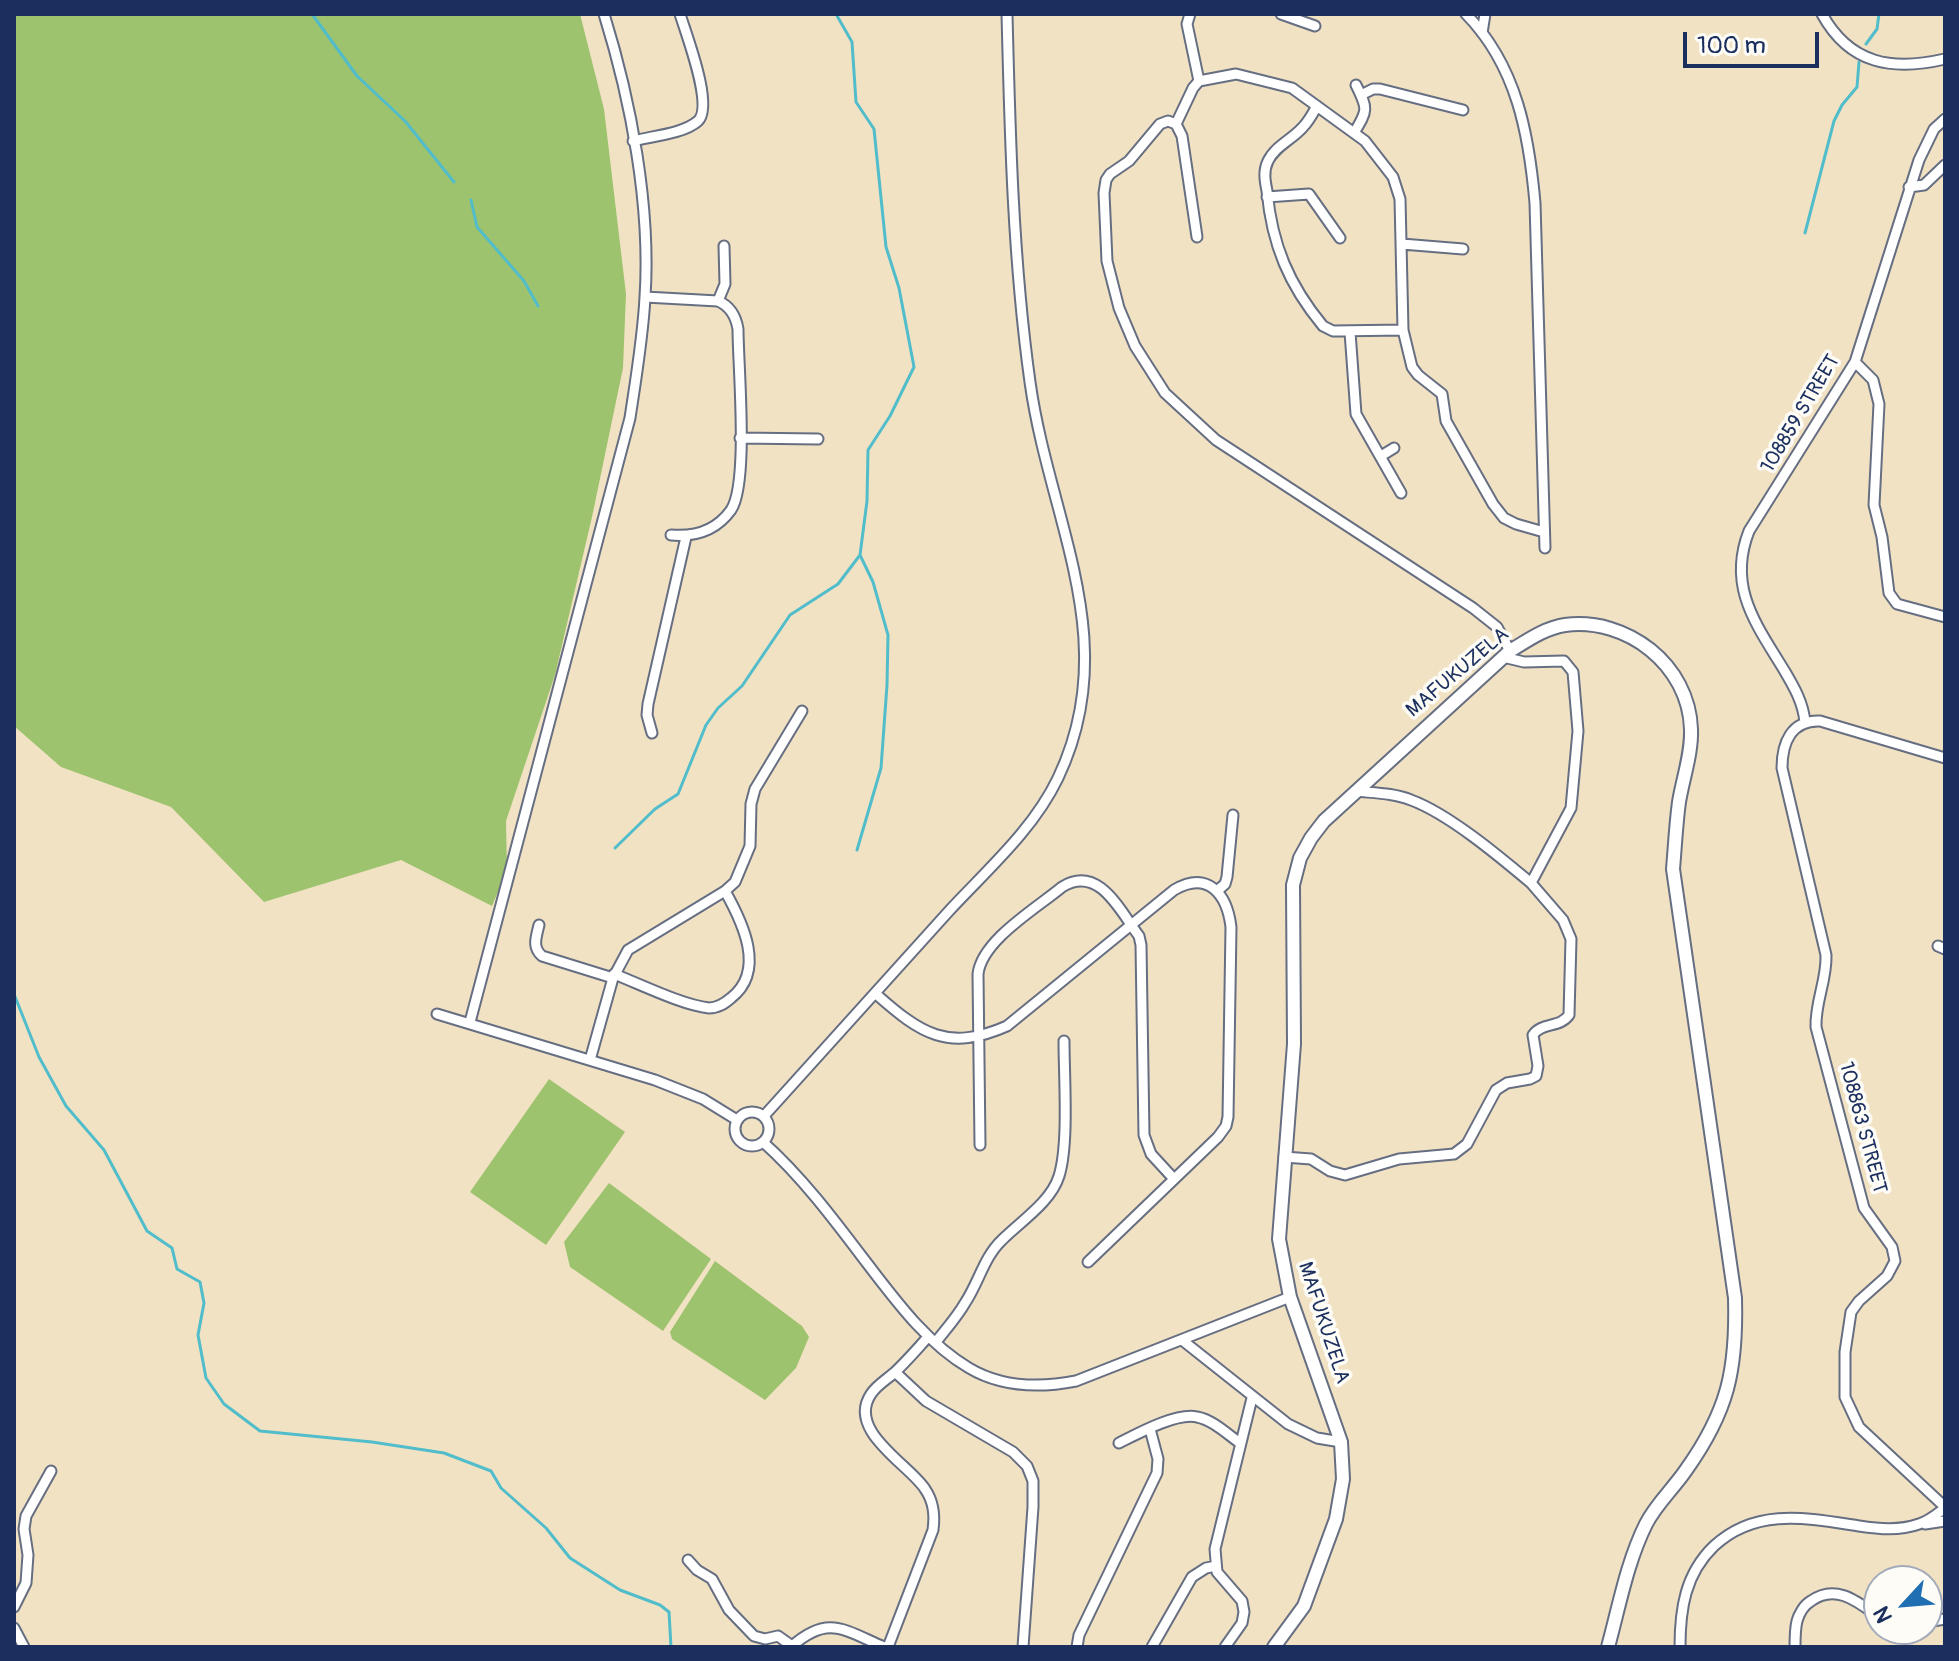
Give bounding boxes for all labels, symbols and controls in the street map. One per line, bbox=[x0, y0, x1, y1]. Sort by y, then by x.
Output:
scale bar bbox=[1687, 16, 1823, 66]
text: 100 m bbox=[1697, 31, 1766, 60]
street label: 108859 STREET bbox=[1756, 351, 1846, 477]
street label: MAFUKUZELA bbox=[1402, 623, 1514, 723]
street label: 108863 STREET bbox=[1833, 1060, 1891, 1196]
street label: MAFUKUZELA bbox=[1292, 1259, 1354, 1387]
north arrow bbox=[1863, 1565, 1943, 1645]
text: N bbox=[1867, 1602, 1899, 1627]

